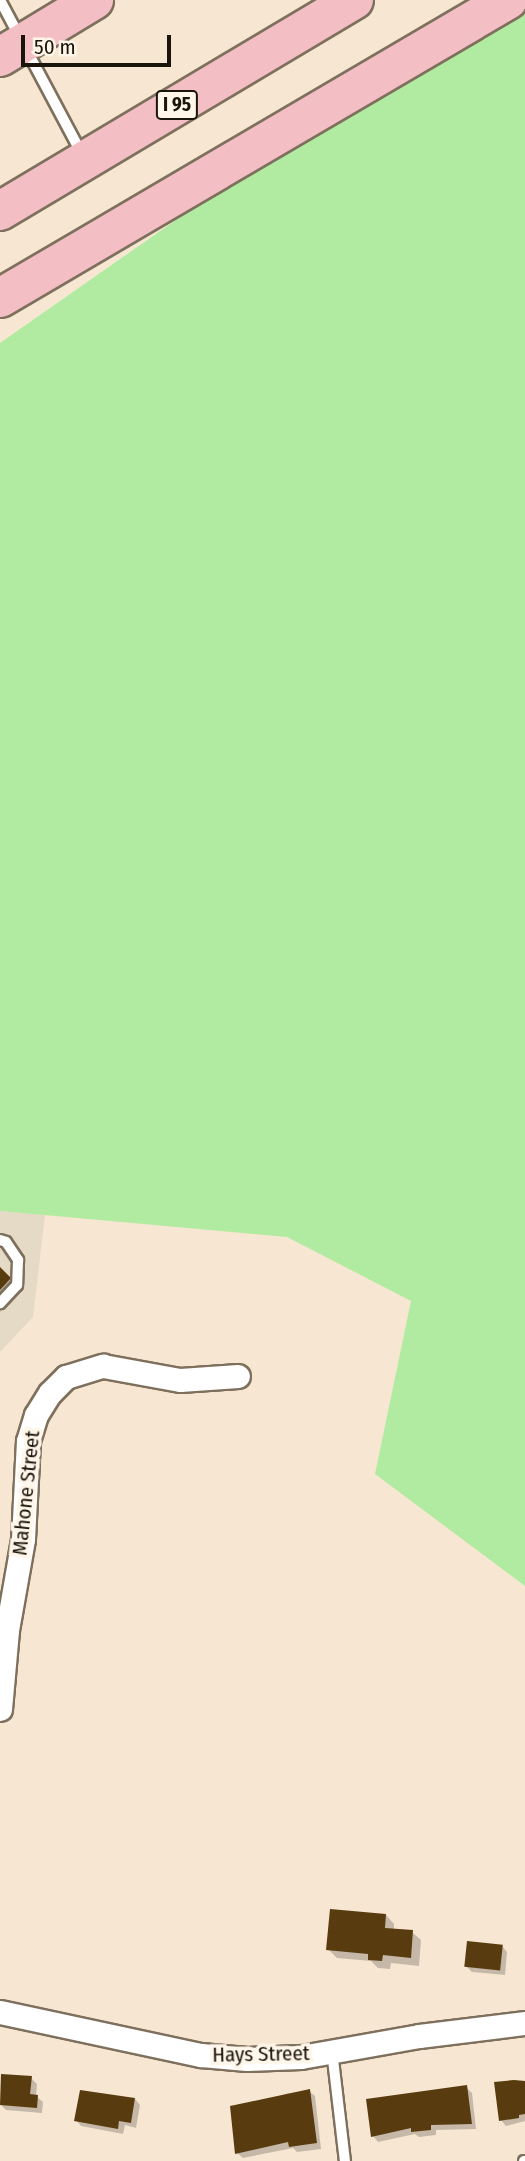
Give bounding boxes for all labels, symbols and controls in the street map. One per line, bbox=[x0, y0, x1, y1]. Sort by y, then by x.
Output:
scale bar bbox=[24, 21, 175, 65]
text: 50 m bbox=[34, 34, 76, 60]
road number: I 95 bbox=[154, 90, 200, 120]
street label: Mahone Street bbox=[7, 1429, 45, 1557]
street label: Hays Street bbox=[212, 2041, 310, 2067]

